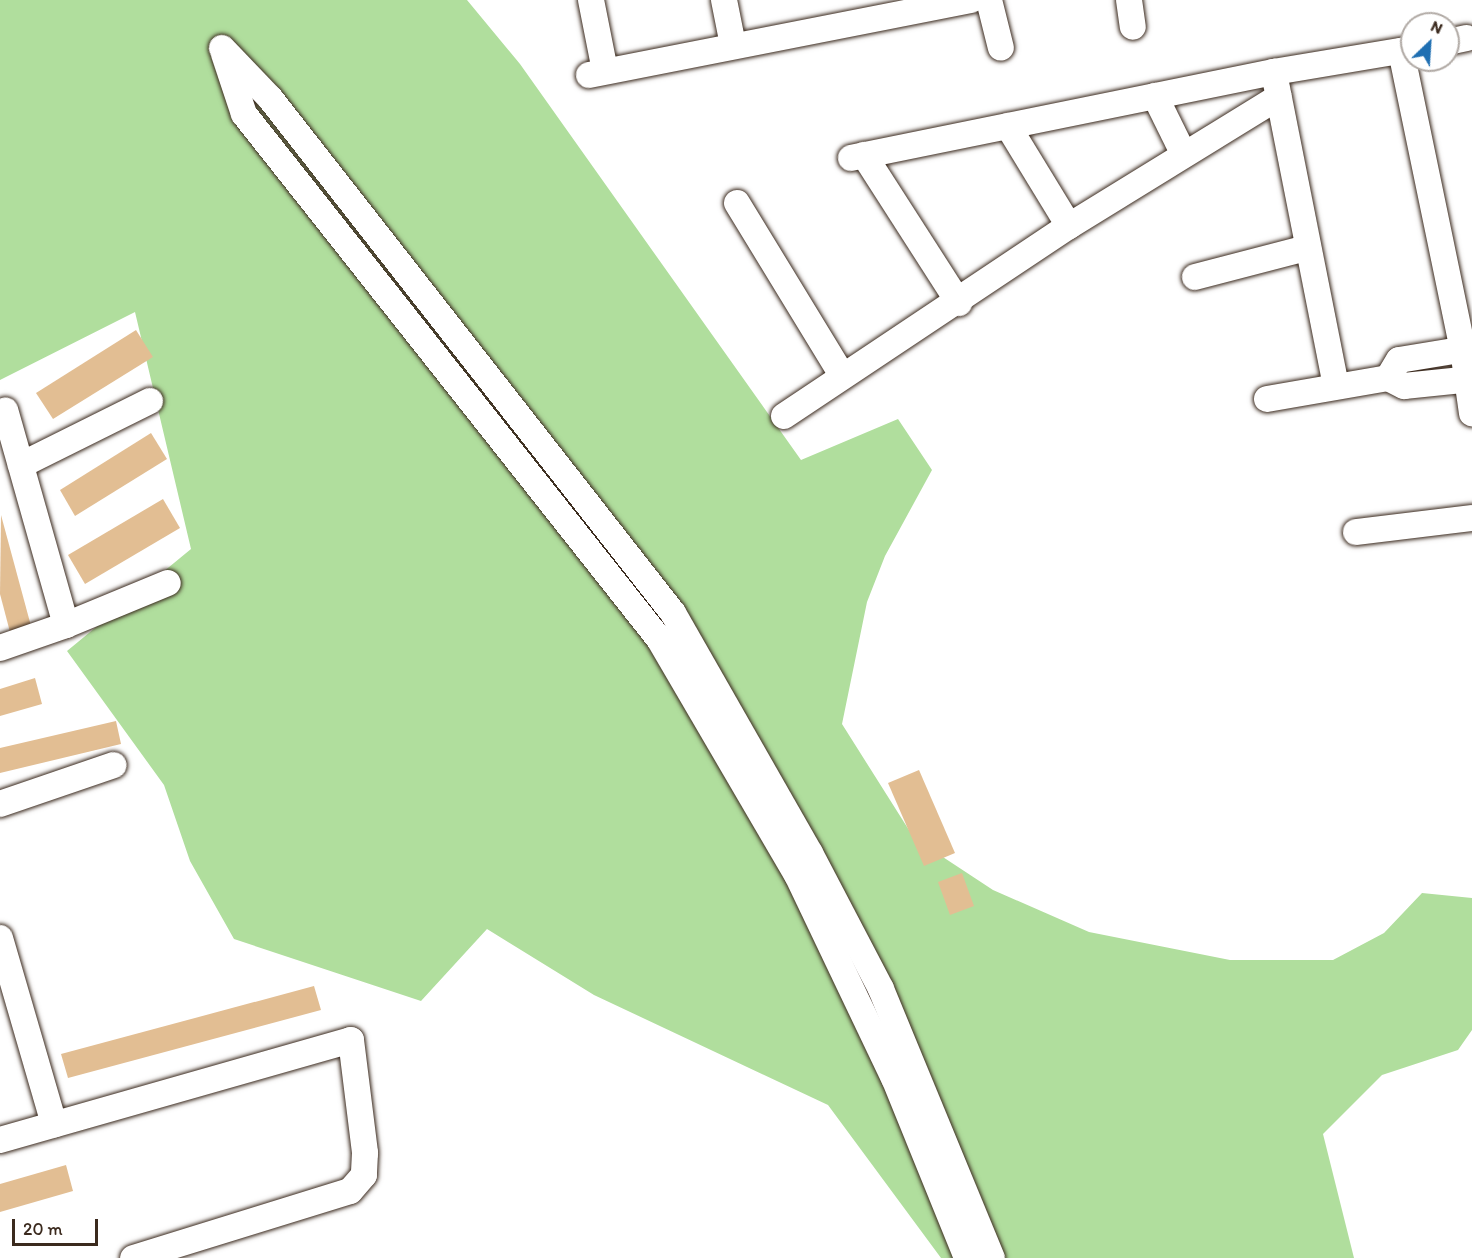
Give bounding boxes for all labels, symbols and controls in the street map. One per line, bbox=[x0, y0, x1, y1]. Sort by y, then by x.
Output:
north arrow bbox=[1400, 12, 1460, 72]
text: N bbox=[1428, 16, 1446, 38]
scale bar bbox=[15, 1207, 100, 1245]
text: 20 m bbox=[23, 1218, 63, 1240]

